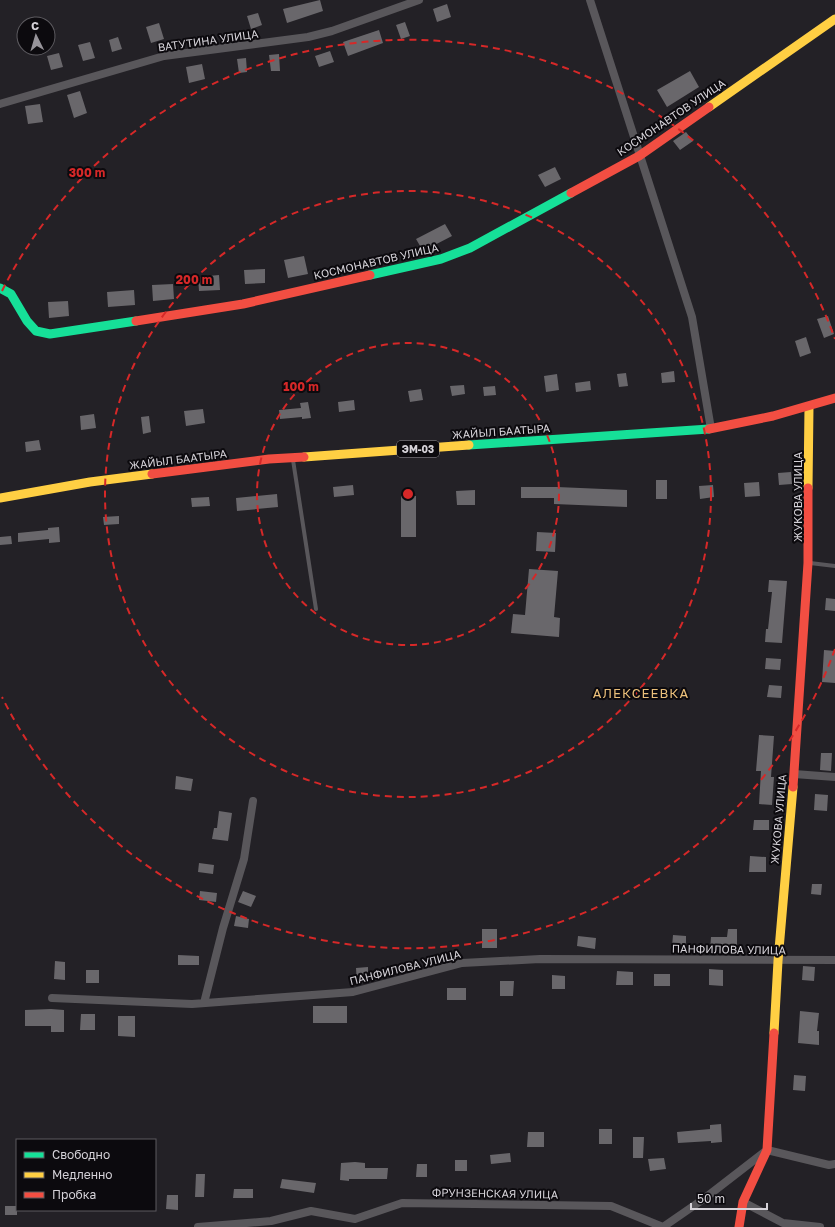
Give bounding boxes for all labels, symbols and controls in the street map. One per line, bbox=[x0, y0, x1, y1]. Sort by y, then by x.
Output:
north arrow bbox=[16, 16, 56, 56]
text: С bbox=[31, 19, 40, 32]
street label: ВАТУТИНА УЛИЦА bbox=[157, 26, 260, 53]
street label: КОСМОНАВТОВ УЛИЦА bbox=[614, 76, 728, 158]
text: 300 m bbox=[69, 165, 105, 180]
street label: КОСМОНАВТОВ УЛИЦА bbox=[312, 240, 440, 282]
text: 200 m bbox=[176, 272, 212, 287]
text: 100 m bbox=[283, 379, 319, 394]
street label: ЖАЙЫЛ БААТЫРА bbox=[451, 421, 551, 441]
road number: ЭМ-03 bbox=[397, 441, 439, 457]
street label: ЖАЙЫЛ БААТЫРА bbox=[128, 446, 228, 471]
street label: ЖУКОВА УЛИЦА bbox=[791, 451, 804, 542]
centre of rings bbox=[401, 487, 415, 501]
district label: АЛЕКСЕЕВКА bbox=[593, 685, 689, 701]
street label: ЖУКОВА УЛИЦА bbox=[768, 773, 788, 864]
street label: ПАНФИЛОВА УЛИЦА bbox=[672, 942, 787, 957]
street label: ПАНФИЛОВА УЛИЦА bbox=[348, 947, 463, 987]
legend bbox=[16, 1139, 156, 1211]
text: Свободно bbox=[52, 1147, 110, 1162]
text: Медленно bbox=[52, 1167, 112, 1182]
street label: ФРУНЗЕНСКАЯ УЛИЦА bbox=[432, 1185, 559, 1201]
scale bar bbox=[691, 1185, 767, 1211]
text: Пробка bbox=[52, 1187, 96, 1202]
text: 50 m bbox=[697, 1191, 725, 1206]

